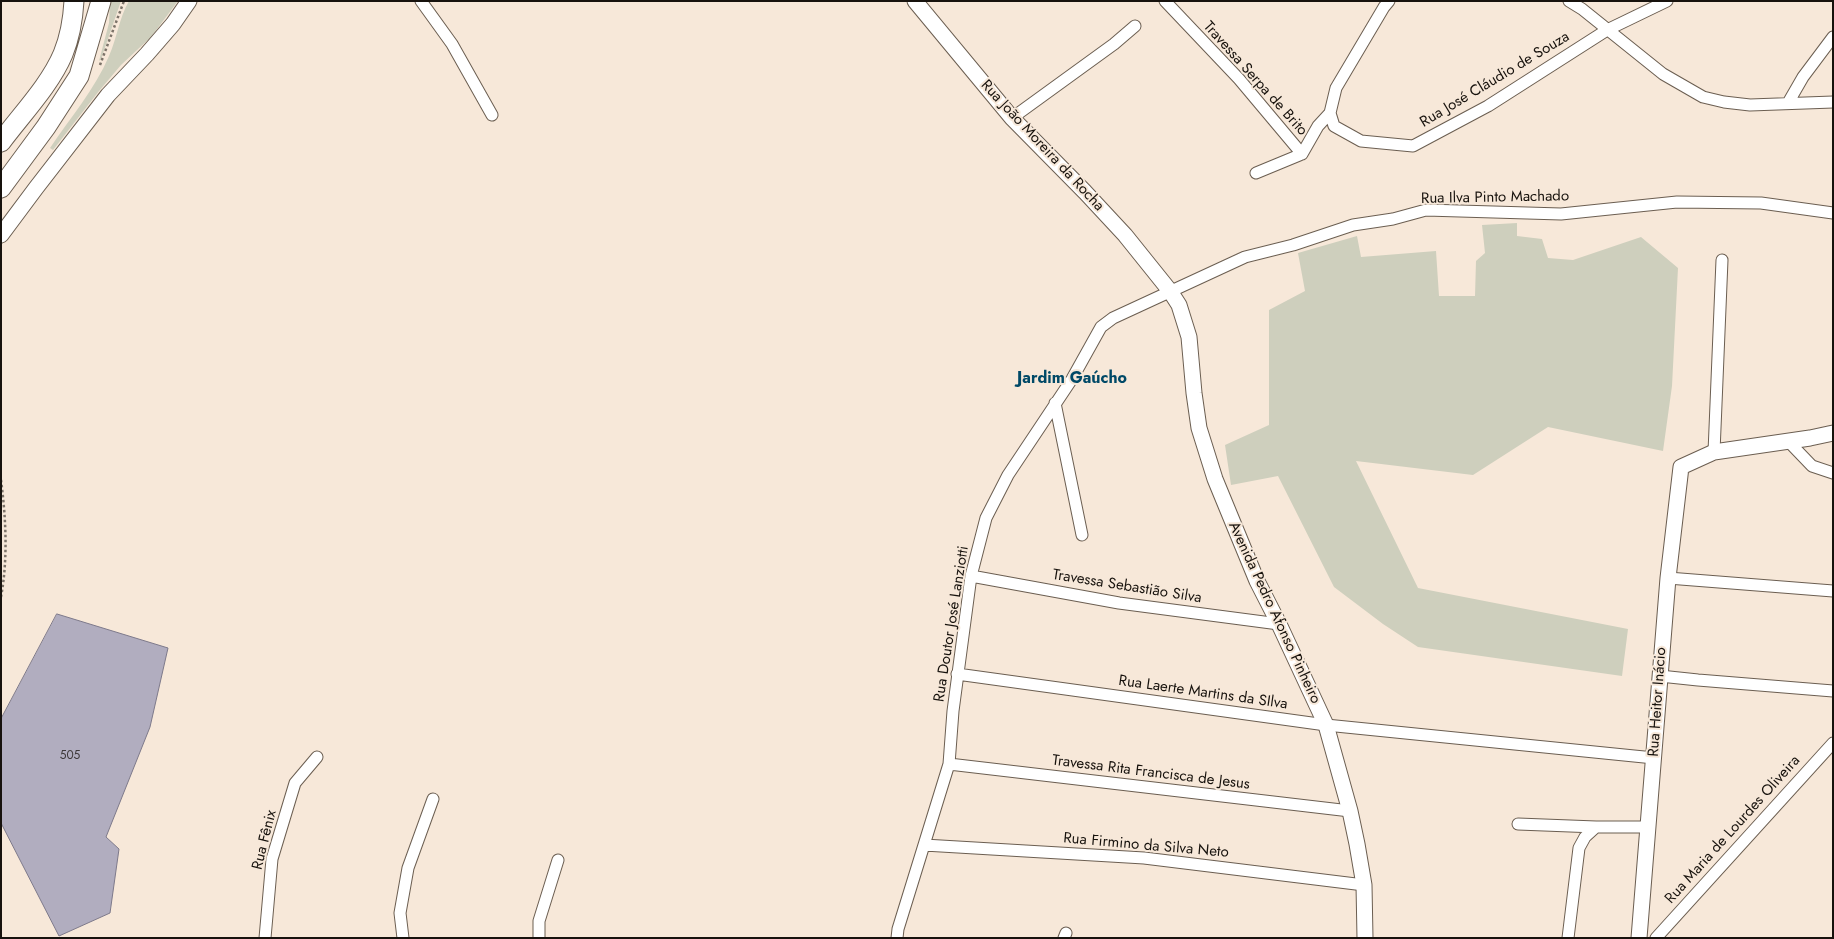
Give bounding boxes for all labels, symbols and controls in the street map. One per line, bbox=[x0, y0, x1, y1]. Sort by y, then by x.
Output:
street label: Travessa Serpa de Brito bbox=[1199, 18, 1311, 140]
street label: Rua José Cláudio de Souza bbox=[1417, 28, 1573, 132]
street label: Rua João Moreira da Rocha bbox=[977, 77, 1107, 215]
street label: Rua Ilva Pinto Machado bbox=[1421, 188, 1569, 208]
district label: Jardim Gaúcho bbox=[1017, 369, 1127, 389]
street label: Avenida Pedro Afonso Pinheiro bbox=[1224, 519, 1324, 707]
street label: Rua Doutor José Lanziotti bbox=[931, 545, 973, 703]
street label: Travessa Sebastião Silva bbox=[1051, 566, 1203, 608]
street label: Rua Heitor Inácio bbox=[1645, 647, 1671, 757]
street label: Rua Laerte Martins da SIlva bbox=[1117, 672, 1289, 714]
house number: 505 bbox=[60, 749, 80, 763]
street label: Travessa Rita Francisca de Jesus bbox=[1051, 752, 1251, 794]
street label: Rua Maria de Lourdes Oliveira bbox=[1662, 752, 1804, 908]
street label: Rua Fênix bbox=[249, 808, 281, 872]
street label: Rua Firmino da Silva Neto bbox=[1063, 830, 1229, 862]

